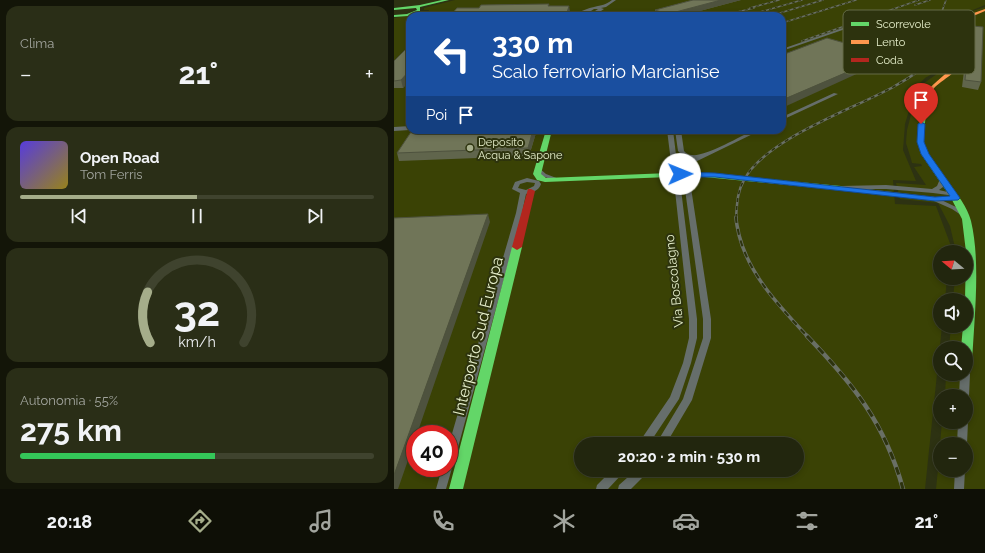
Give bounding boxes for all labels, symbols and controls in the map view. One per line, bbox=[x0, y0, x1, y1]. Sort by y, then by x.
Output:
legend bbox=[843, 10, 975, 74]
text: Scorrevole bbox=[876, 18, 931, 31]
text: 330 m bbox=[492, 27, 573, 60]
icon: left bbox=[426, 28, 478, 80]
text: Clima bbox=[20, 36, 54, 51]
text: Lento bbox=[876, 36, 906, 49]
text: Coda bbox=[876, 54, 903, 67]
text: 21° bbox=[179, 56, 218, 91]
text: − bbox=[20, 61, 32, 87]
text: + bbox=[365, 61, 374, 87]
text: Scalo ferroviario Marcianise bbox=[492, 61, 719, 82]
pin bbox=[904, 83, 938, 124]
icon: arrive bbox=[910, 89, 932, 111]
icon: arrive bbox=[455, 104, 477, 126]
text: Poi bbox=[426, 106, 447, 124]
place label: Deposito Acqua & Sapone bbox=[478, 136, 563, 162]
marker: Deposito Acqua & Sapone bbox=[465, 143, 475, 153]
text: Open Road bbox=[80, 149, 160, 167]
position arrow bbox=[659, 153, 701, 195]
text: Tom Ferris bbox=[80, 167, 143, 182]
icon: previous bbox=[68, 205, 90, 227]
icon: pause bbox=[186, 205, 208, 227]
icon: next bbox=[304, 205, 326, 227]
street label: Via Boscolagno bbox=[662, 233, 686, 328]
north arrow bbox=[933, 245, 973, 285]
map controls bbox=[933, 245, 973, 477]
street label: Interporto Sud Europa bbox=[449, 255, 507, 417]
text: 32 bbox=[174, 287, 220, 336]
button: sound bbox=[933, 293, 973, 333]
text: km/h bbox=[178, 333, 216, 349]
button: search bbox=[933, 341, 973, 381]
button: + bbox=[933, 389, 973, 429]
text: Autonomia · 55% bbox=[20, 393, 118, 408]
text: 275 km bbox=[20, 413, 122, 448]
speed limit sign: 40 bbox=[406, 425, 458, 477]
button: − bbox=[933, 437, 973, 477]
text: 20:20 · 2 min · 530 m bbox=[618, 448, 760, 466]
icon: directions bbox=[186, 507, 214, 535]
icon: music bbox=[307, 507, 335, 535]
icon: phone bbox=[429, 507, 457, 535]
icon: climate bbox=[550, 507, 578, 535]
icon: car bbox=[672, 507, 700, 535]
icon: filters bbox=[793, 507, 821, 535]
text: 20:18 bbox=[47, 511, 92, 532]
text: 21° bbox=[914, 511, 938, 532]

